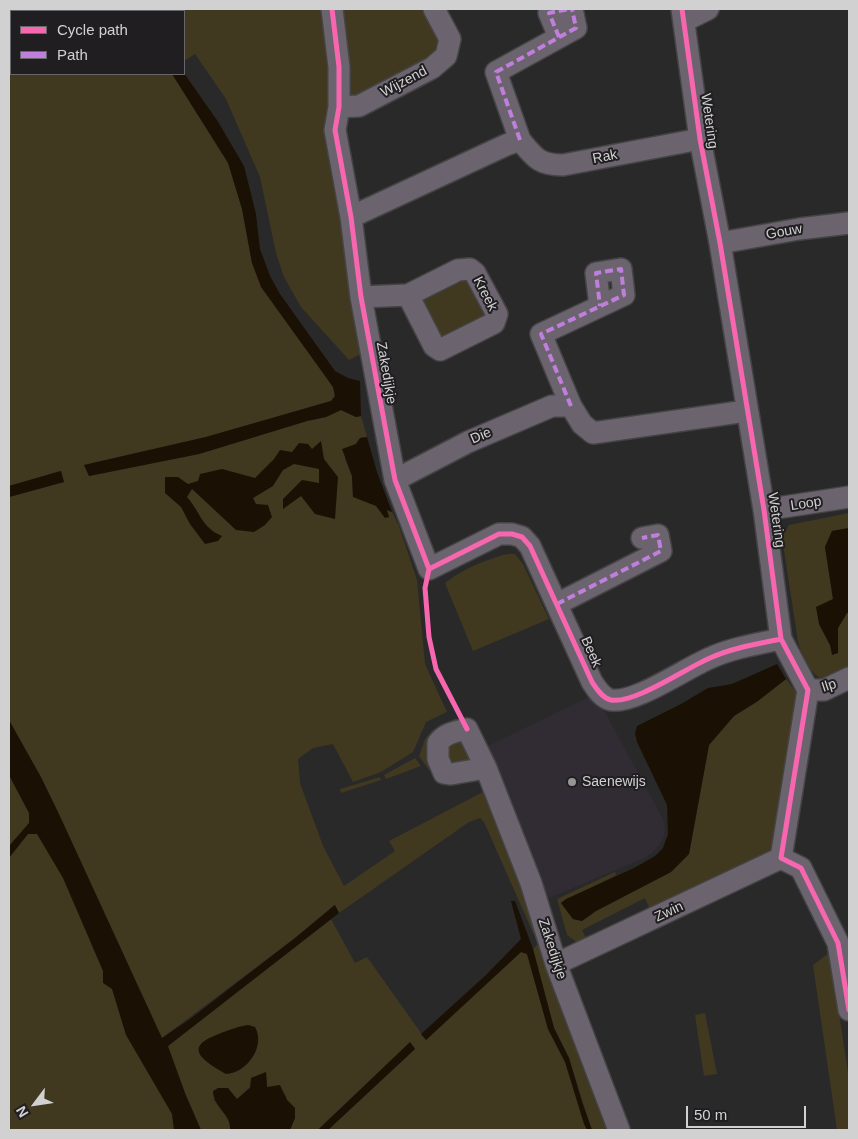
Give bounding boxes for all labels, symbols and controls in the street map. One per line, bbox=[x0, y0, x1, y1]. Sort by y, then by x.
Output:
legend bbox=[10, 10, 185, 75]
text: Cycle path bbox=[57, 21, 128, 38]
text: Path bbox=[57, 46, 88, 63]
street label: Wijzend bbox=[378, 63, 430, 101]
street label: Wetering bbox=[697, 92, 721, 150]
street label: Rak bbox=[591, 146, 619, 168]
street label: Gouw bbox=[765, 221, 803, 243]
street label: Kreek bbox=[469, 274, 501, 314]
street label: Zakedijkje bbox=[372, 341, 400, 405]
street label: Die bbox=[468, 424, 494, 448]
street label: Wetering bbox=[764, 491, 788, 549]
street label: Loop bbox=[789, 493, 823, 515]
street label: Beek bbox=[577, 634, 605, 670]
street label: Ilp bbox=[819, 676, 839, 696]
place label: Saenewijs bbox=[582, 774, 646, 790]
marker: Saenewijs bbox=[566, 776, 578, 788]
street label: Zwin bbox=[652, 898, 686, 926]
street label: Zakedijkje bbox=[534, 916, 570, 982]
north arrow bbox=[10, 1079, 60, 1129]
scale bar bbox=[688, 1096, 808, 1128]
text: N bbox=[13, 1103, 32, 1120]
text: 50 m bbox=[694, 1106, 727, 1123]

